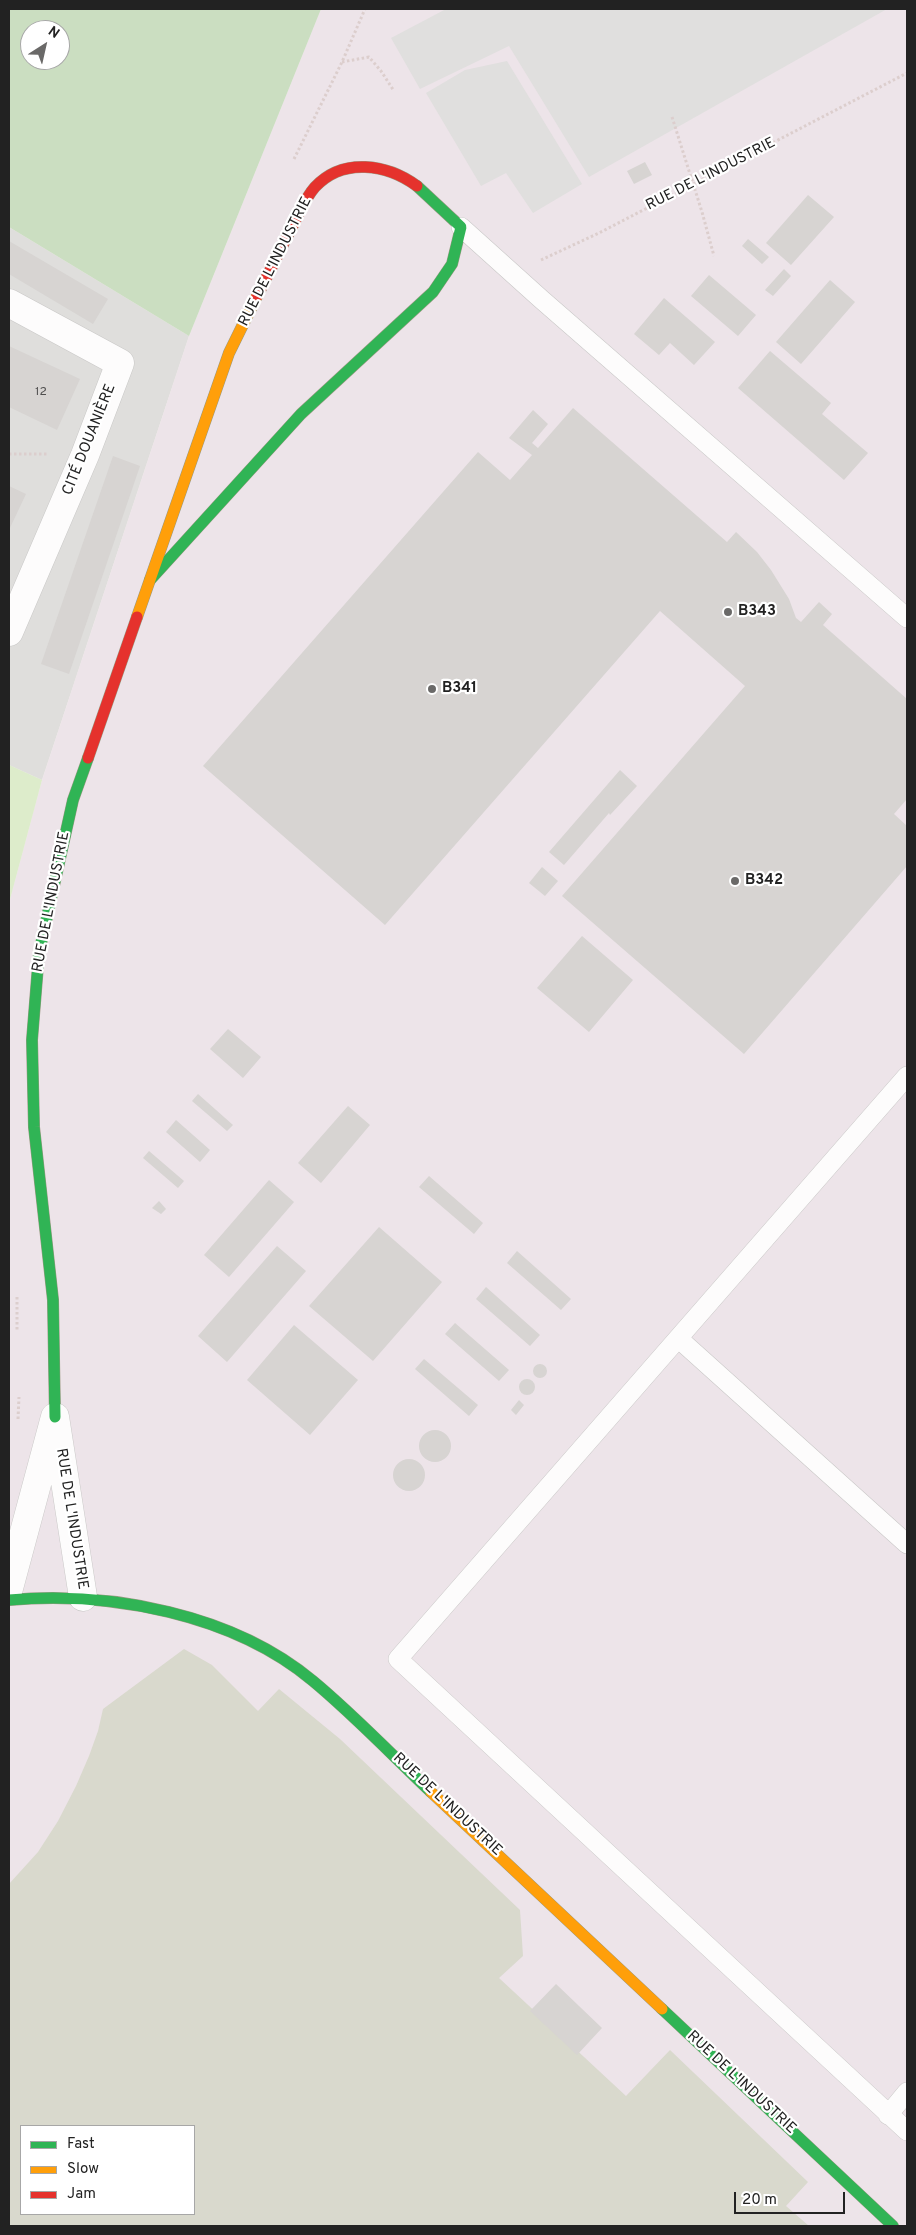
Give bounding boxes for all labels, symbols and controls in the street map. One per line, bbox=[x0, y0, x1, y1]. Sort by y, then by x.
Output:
north arrow bbox=[20, 20, 70, 70]
text: N bbox=[44, 23, 62, 43]
street label: RUE DE L'INDUSTRIE bbox=[643, 135, 779, 215]
street label: RUE DE L'INDUSTRIE bbox=[236, 194, 316, 330]
street label: CITÉ DOUANIÈRE bbox=[59, 382, 121, 498]
house number: 12 bbox=[35, 386, 47, 400]
place label: B343 bbox=[738, 603, 776, 621]
marker: B343 bbox=[722, 606, 734, 618]
place label: B341 bbox=[442, 680, 477, 698]
marker: B341 bbox=[426, 683, 438, 695]
street label: RUE DE L'INDUSTRIE bbox=[30, 830, 74, 974]
place label: B342 bbox=[745, 872, 783, 890]
marker: B342 bbox=[729, 875, 741, 887]
street label: RUE DE L'INDUSTRIE bbox=[51, 1447, 91, 1591]
street label: RUE DE L'INDUSTRIE bbox=[389, 1750, 505, 1860]
street label: RUE DE L'INDUSTRIE bbox=[683, 2028, 799, 2138]
legend bbox=[20, 2125, 195, 2215]
text: Fast bbox=[67, 2135, 95, 2154]
text: Slow bbox=[67, 2160, 99, 2179]
scale bar bbox=[736, 2182, 847, 2214]
text: Jam bbox=[67, 2185, 96, 2204]
text: 20 m bbox=[742, 2191, 777, 2210]

